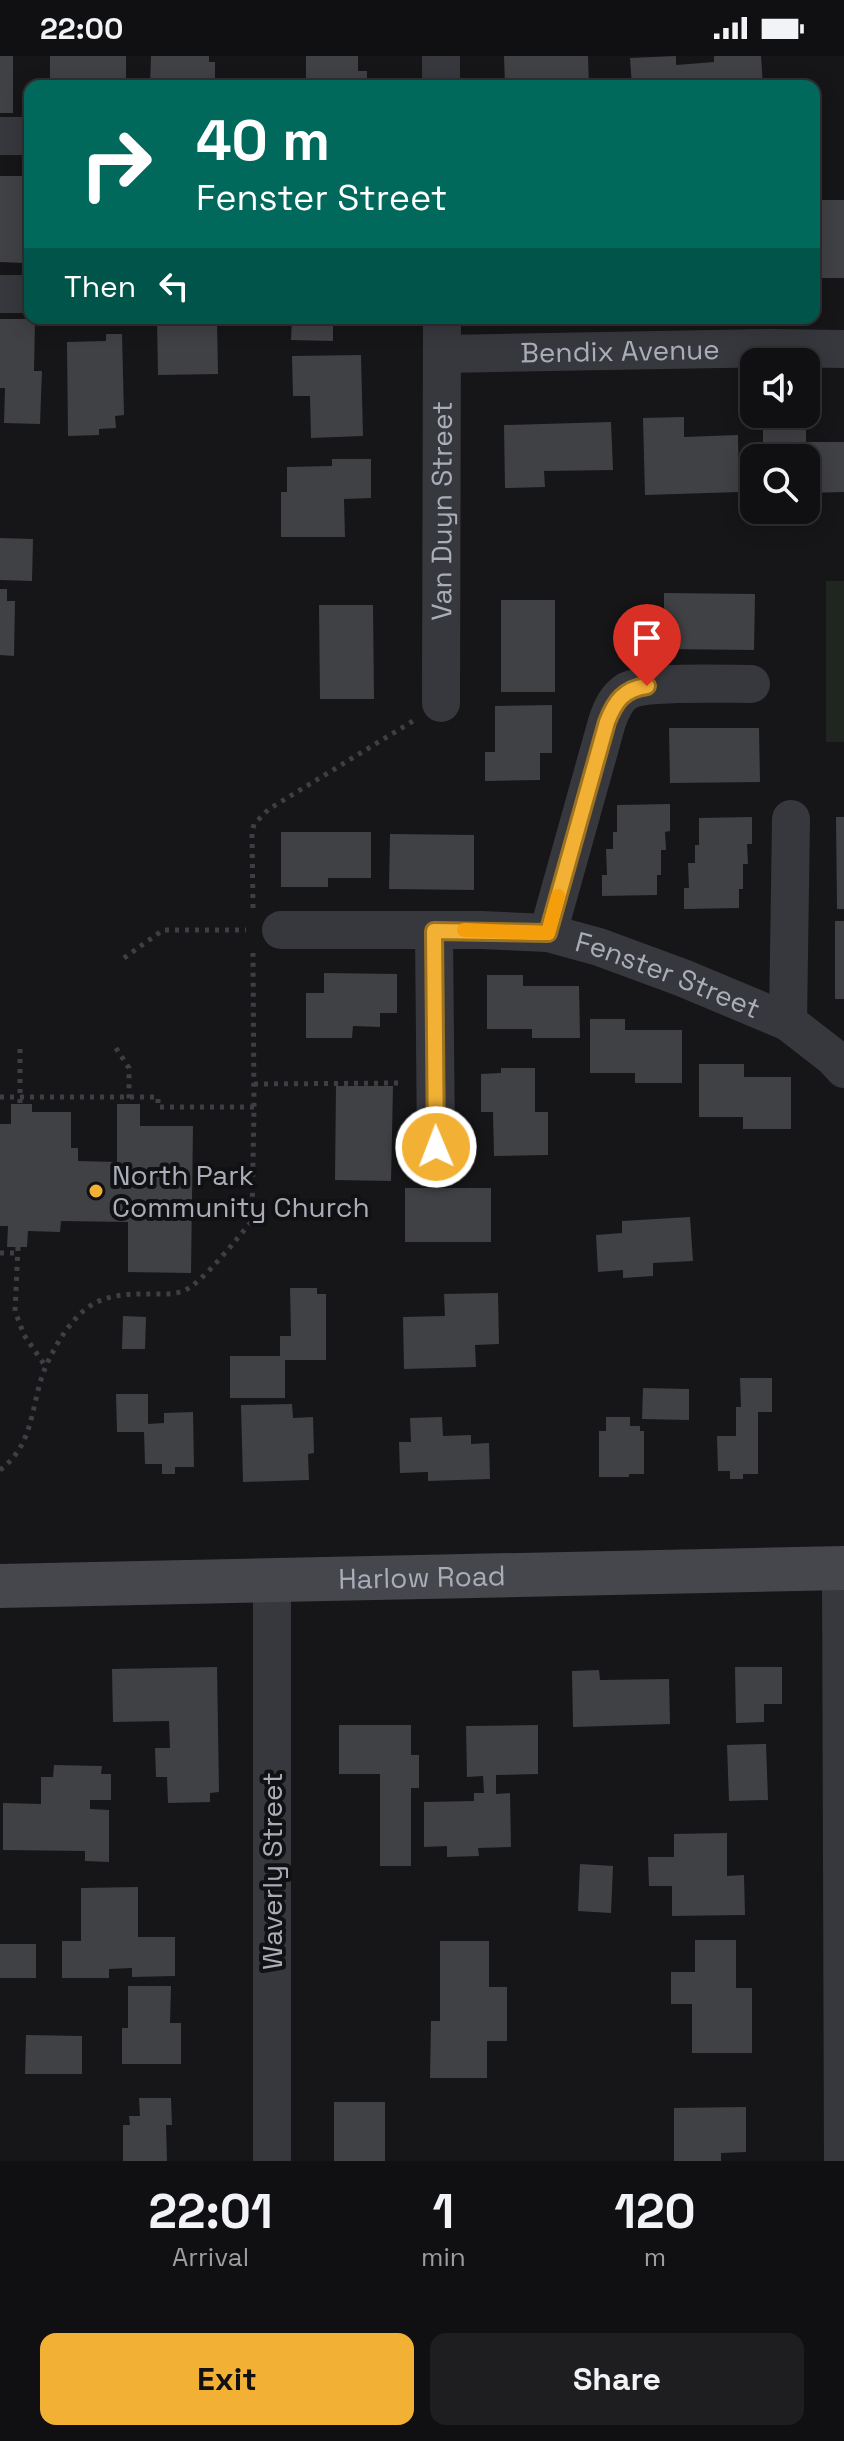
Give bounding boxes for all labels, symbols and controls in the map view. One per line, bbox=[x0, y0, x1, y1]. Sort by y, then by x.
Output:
text: 22:00 bbox=[40, 9, 123, 48]
text: 40 m bbox=[196, 105, 330, 176]
icon: right bbox=[64, 112, 168, 216]
text: Fenster Street bbox=[196, 175, 447, 221]
icon: left bbox=[152, 264, 196, 308]
text: Then bbox=[64, 267, 136, 306]
street label: Bendix Avenue bbox=[520, 331, 720, 371]
map controls bbox=[740, 348, 820, 524]
button: sound bbox=[740, 348, 820, 428]
street label: Van Duyn Street bbox=[423, 401, 460, 621]
button: search bbox=[740, 444, 820, 524]
pin bbox=[613, 604, 681, 686]
icon: arrive bbox=[625, 616, 669, 660]
street label: Fenster Street bbox=[571, 923, 766, 1026]
position arrow bbox=[394, 1105, 478, 1189]
place label: North Park Community Church bbox=[112, 1157, 370, 1225]
marker: North Park Community Church bbox=[87, 1182, 105, 1200]
street label: Harlow Road bbox=[338, 1557, 506, 1597]
street label: Waverly Street bbox=[254, 1772, 290, 1970]
text: 22:01 bbox=[148, 2181, 273, 2242]
text: 1 bbox=[433, 2181, 454, 2242]
text: 120 bbox=[614, 2181, 696, 2242]
text: Arrival bbox=[172, 2240, 249, 2274]
text: min bbox=[421, 2240, 466, 2274]
text: m bbox=[644, 2240, 666, 2274]
button: Exit bbox=[40, 2333, 414, 2425]
button: Share bbox=[430, 2333, 804, 2425]

